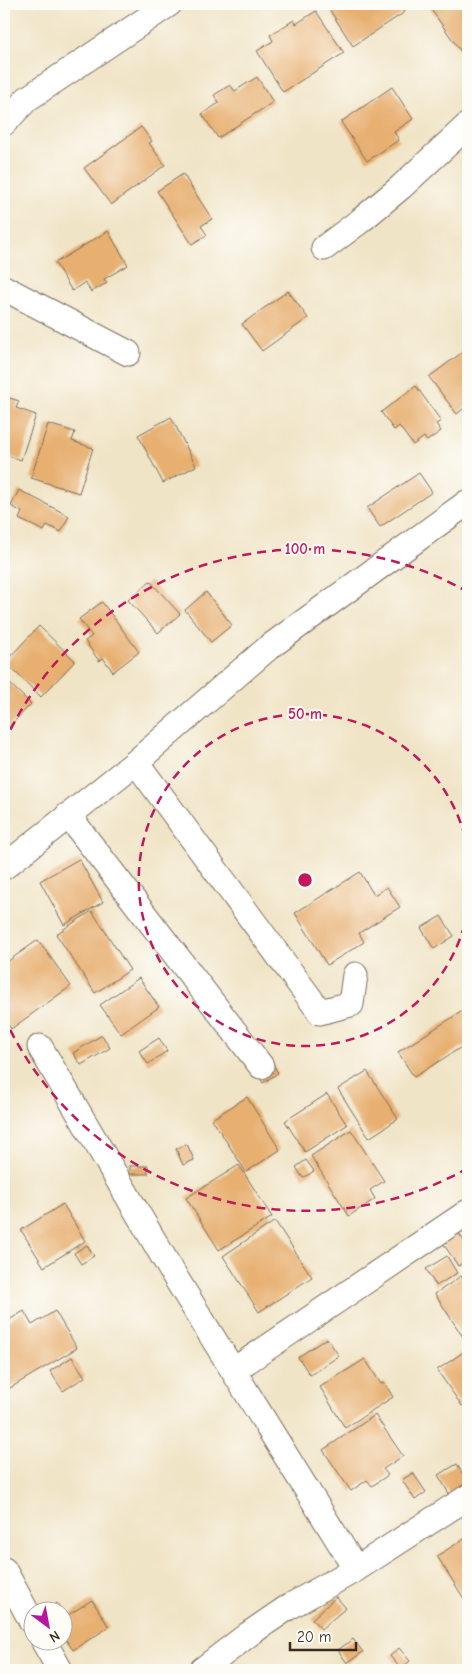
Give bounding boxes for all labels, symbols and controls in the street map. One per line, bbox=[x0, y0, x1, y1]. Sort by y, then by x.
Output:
text: 100 m bbox=[285, 540, 325, 558]
text: 50 m bbox=[288, 705, 322, 723]
centre of rings bbox=[296, 871, 314, 889]
north arrow bbox=[22, 1602, 72, 1652]
scale bar bbox=[290, 1619, 356, 1651]
text: N bbox=[46, 1627, 63, 1646]
text: 20 m bbox=[297, 1628, 331, 1646]

